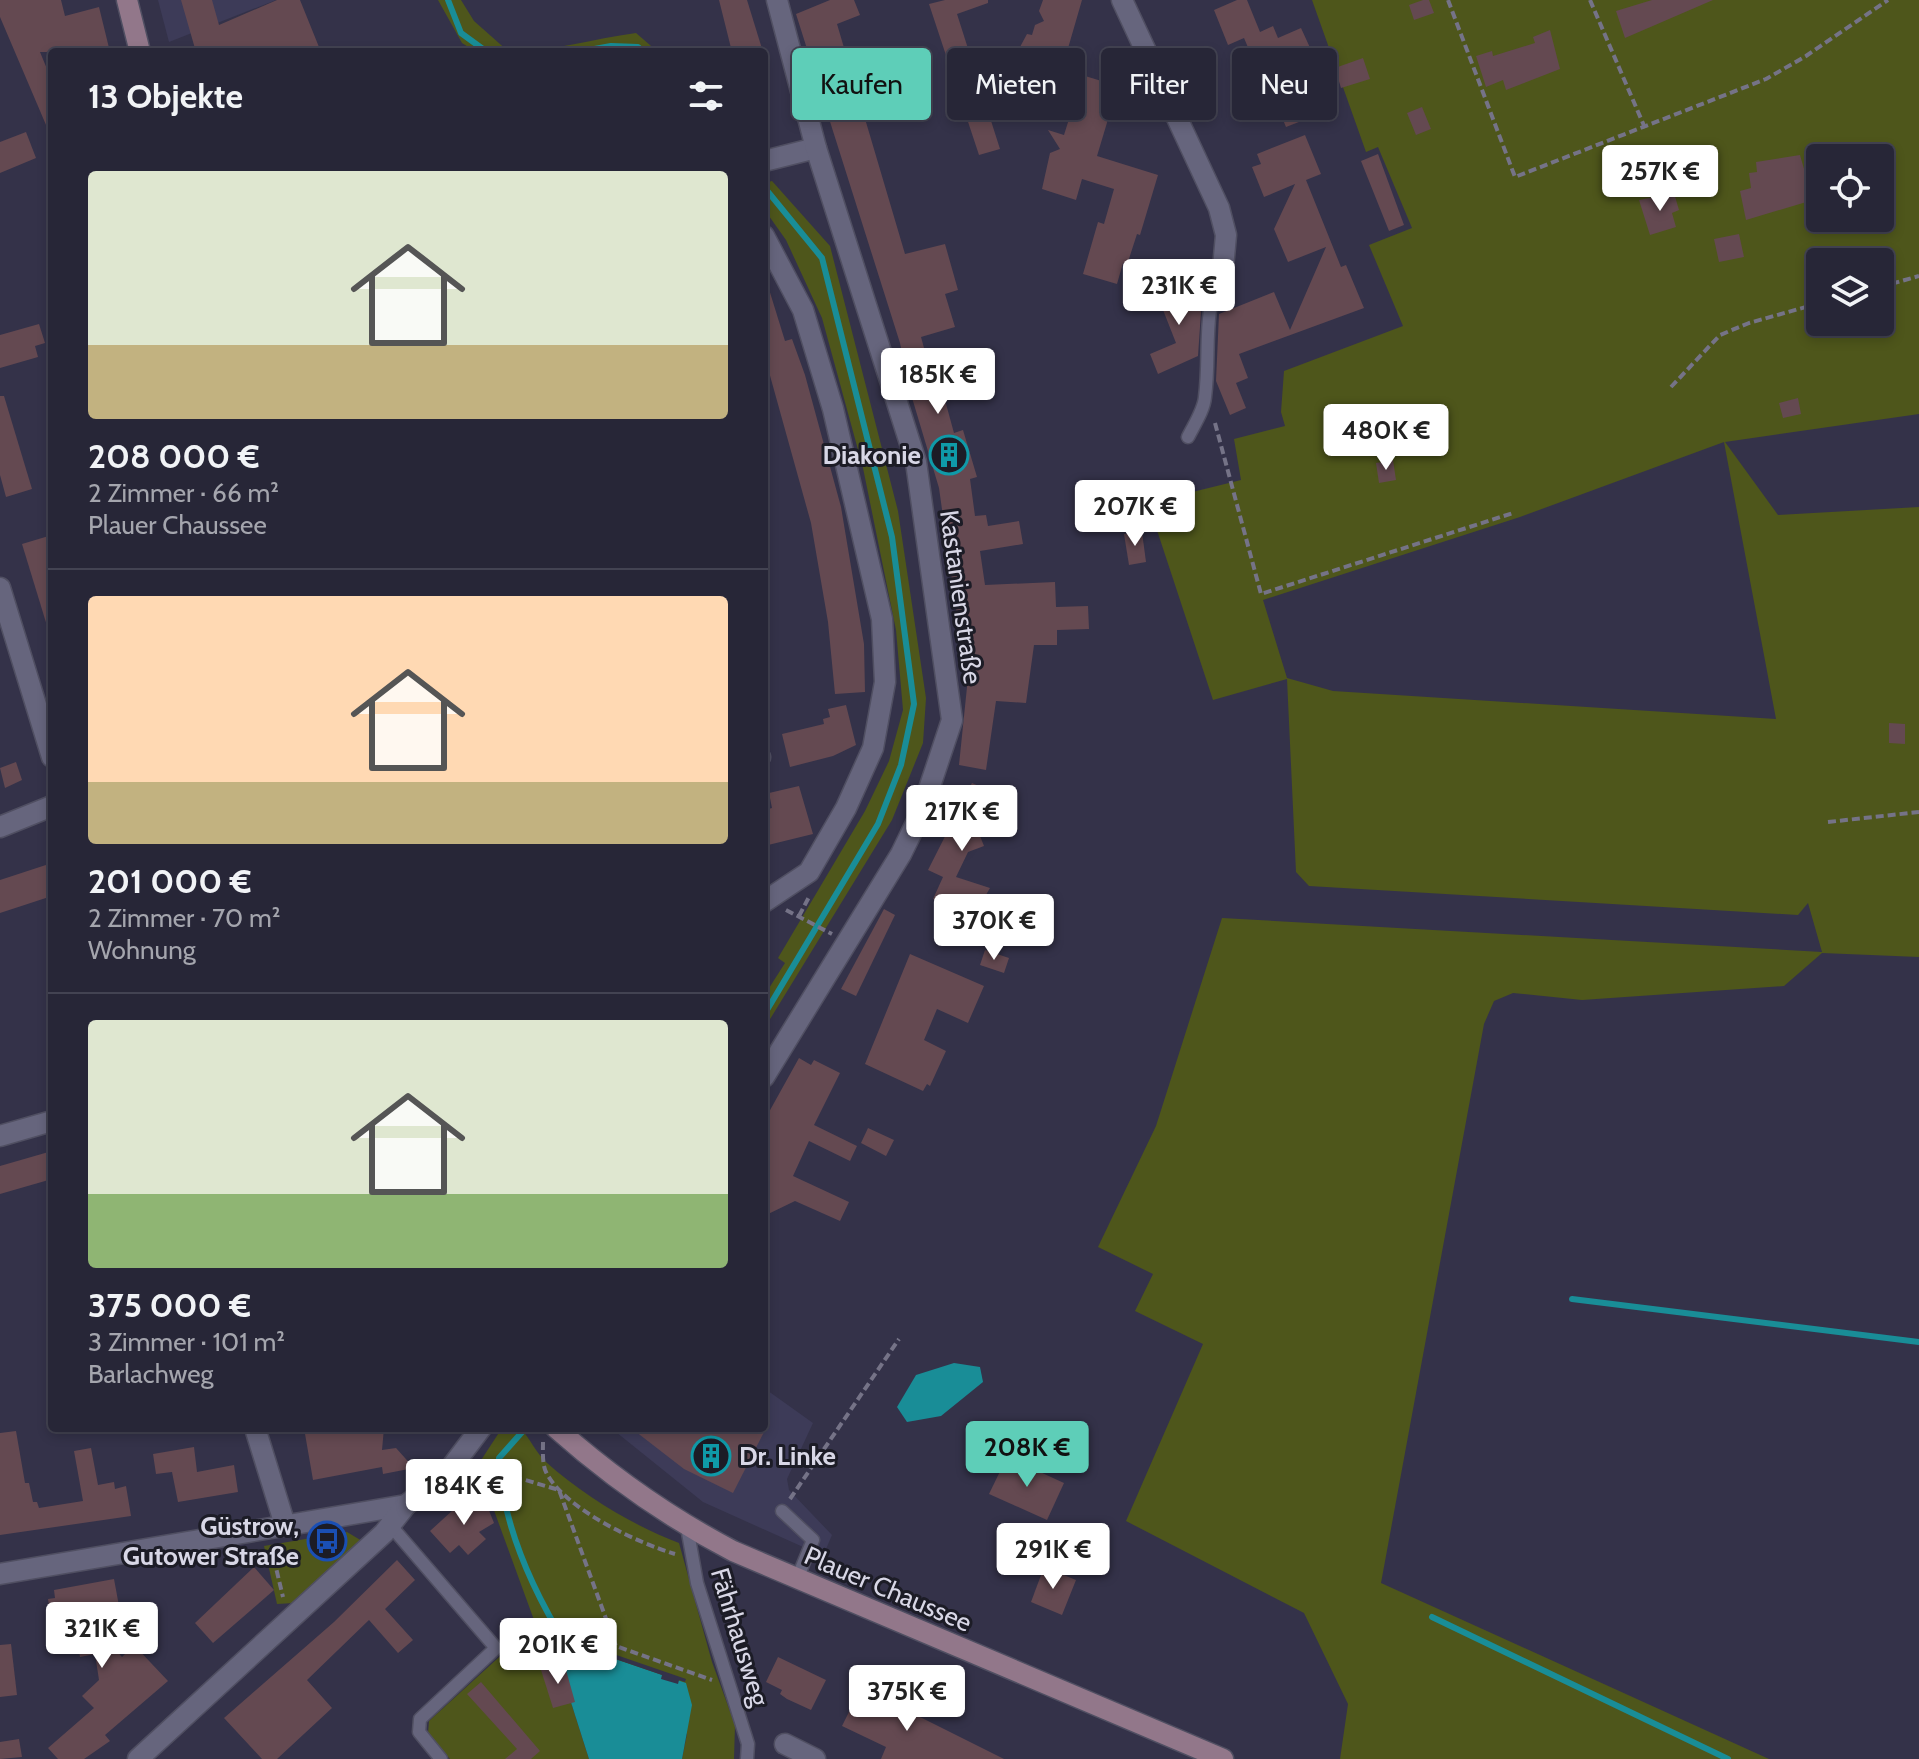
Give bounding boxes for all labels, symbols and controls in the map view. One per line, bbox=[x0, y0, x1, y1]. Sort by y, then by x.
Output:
chip: Kaufen bbox=[792, 48, 931, 120]
chip: Mieten bbox=[947, 48, 1085, 120]
chip: Filter bbox=[1101, 48, 1216, 120]
chip: Neu bbox=[1232, 48, 1337, 120]
icon: filters bbox=[684, 74, 728, 118]
text: 13 Objekte bbox=[88, 75, 243, 117]
map controls bbox=[1806, 144, 1894, 336]
button: locate bbox=[1806, 144, 1894, 232]
pin: 257K € bbox=[1595, 145, 1725, 213]
text: 257K € bbox=[1620, 155, 1700, 187]
icon: home bbox=[336, 223, 480, 367]
button: layers bbox=[1806, 248, 1894, 336]
pin: 231K € bbox=[1114, 259, 1244, 327]
text: 231K € bbox=[1141, 269, 1217, 301]
pin: 185K € bbox=[873, 348, 1003, 416]
text: 185K € bbox=[899, 358, 977, 390]
pin: 480K € bbox=[1321, 404, 1451, 472]
text: 480K € bbox=[1341, 414, 1431, 446]
building icon: Diakonie bbox=[928, 434, 970, 476]
text: 208 000 € bbox=[88, 435, 260, 477]
place label: Diakonie bbox=[822, 439, 921, 471]
text: 2 Zimmer · 66 m² bbox=[88, 477, 279, 509]
pin: 207K € bbox=[1070, 480, 1200, 548]
text: 207K € bbox=[1093, 490, 1177, 522]
street label: Kastanienstraße bbox=[933, 508, 989, 686]
text: Plauer Chaussee bbox=[88, 509, 267, 541]
icon: home bbox=[336, 648, 480, 792]
pin: 217K € bbox=[897, 785, 1027, 853]
text: 217K € bbox=[924, 795, 1000, 827]
text: 201 000 € bbox=[88, 860, 252, 902]
pin: 370K € bbox=[929, 894, 1059, 962]
text: 2 Zimmer · 70 m² bbox=[88, 902, 280, 934]
text: 370K € bbox=[952, 904, 1036, 936]
text: Wohnung bbox=[88, 934, 196, 966]
icon: home bbox=[336, 1072, 480, 1216]
text: 375 000 € bbox=[88, 1284, 251, 1326]
text: 3 Zimmer · 101 m² bbox=[88, 1326, 285, 1358]
text: Barlachweg bbox=[88, 1358, 214, 1390]
pin: 208K € bbox=[962, 1421, 1092, 1489]
text: 208K € bbox=[984, 1431, 1070, 1463]
building icon: Dr. Linke bbox=[690, 1435, 732, 1477]
place label: Dr. Linke bbox=[739, 1440, 836, 1472]
pin: 184K € bbox=[399, 1459, 529, 1527]
text: 184K € bbox=[424, 1469, 504, 1501]
place label: Güstrow, Gutower Straße bbox=[123, 1510, 299, 1572]
bus stop icon: Güstrow, Gutower Straße bbox=[306, 1520, 348, 1562]
pin: 291K € bbox=[988, 1523, 1118, 1591]
text: 291K € bbox=[1015, 1533, 1091, 1565]
street label: Plauer Chaussee bbox=[799, 1539, 977, 1639]
street label: Fährhausweg bbox=[704, 1564, 776, 1711]
pin: 321K € bbox=[37, 1602, 167, 1670]
text: 321K € bbox=[64, 1612, 140, 1644]
pin: 201K € bbox=[493, 1618, 623, 1686]
text: 201K € bbox=[518, 1628, 598, 1660]
pin: 375K € bbox=[842, 1665, 972, 1733]
text: 375K € bbox=[867, 1675, 947, 1707]

